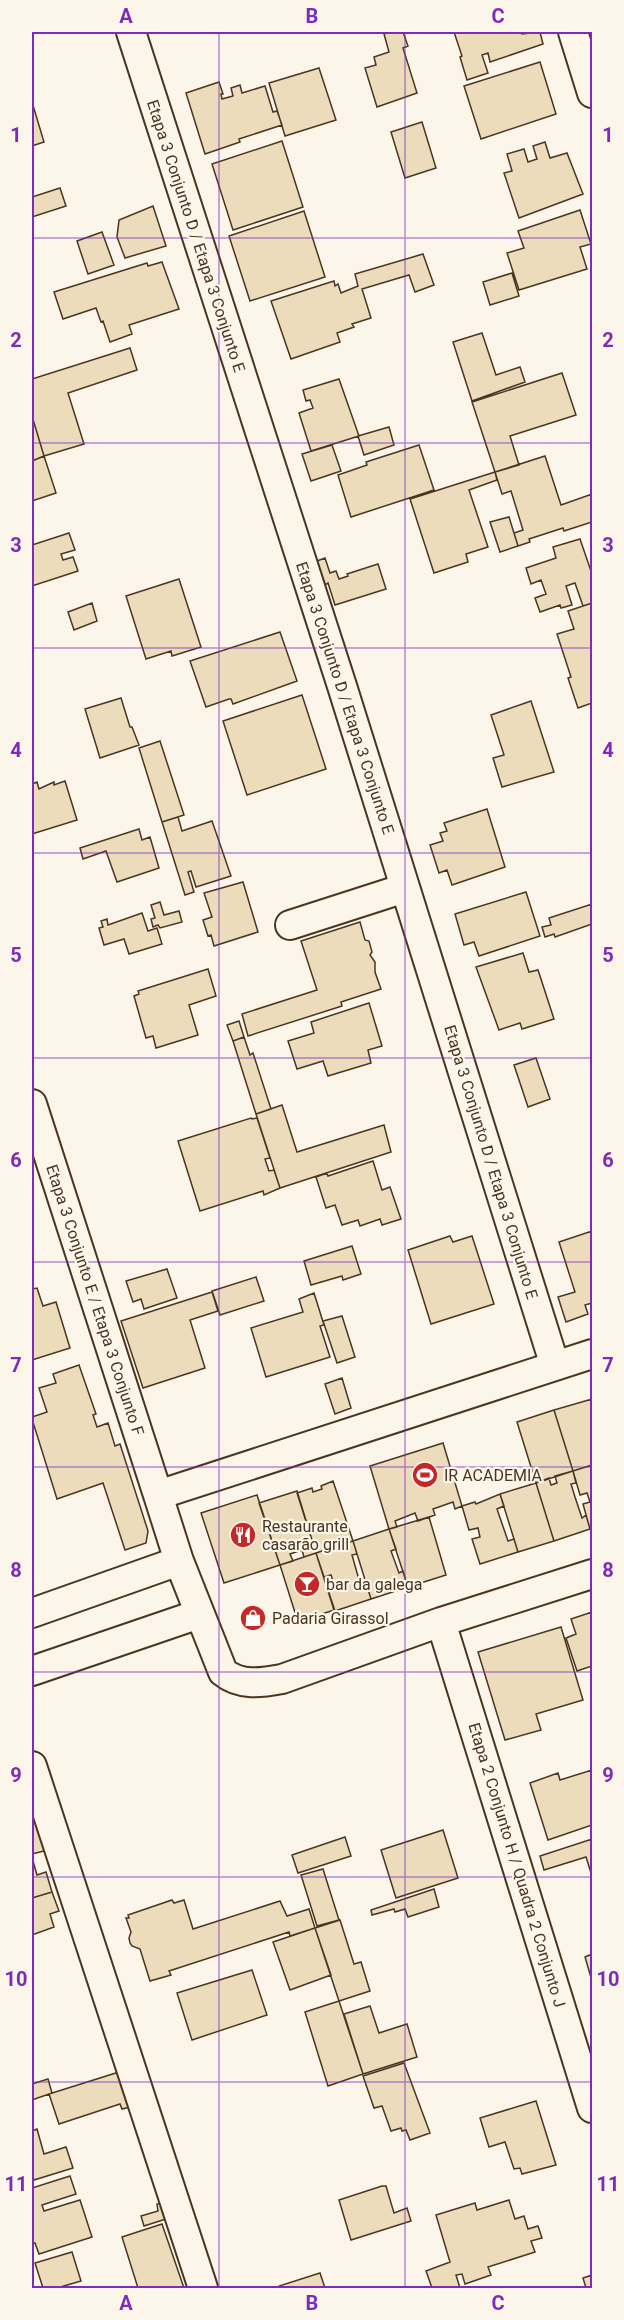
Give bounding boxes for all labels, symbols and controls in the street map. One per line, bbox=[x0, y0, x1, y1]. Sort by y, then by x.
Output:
text: A bbox=[119, 4, 133, 28]
text: B bbox=[306, 4, 318, 28]
text: C bbox=[491, 4, 505, 28]
street label: Etapa 3 Conjunto D / Etapa 3 Conjunto E bbox=[143, 97, 249, 375]
text: 1 bbox=[10, 123, 22, 147]
text: 1 bbox=[602, 123, 614, 147]
text: 2 bbox=[10, 328, 22, 352]
text: 2 bbox=[602, 328, 614, 352]
text: 3 bbox=[10, 533, 22, 557]
text: 3 bbox=[602, 533, 614, 557]
street label: Etapa 3 Conjunto D / Etapa 3 Conjunto E bbox=[292, 559, 398, 837]
text: 4 bbox=[10, 738, 22, 762]
text: 4 bbox=[602, 738, 614, 762]
text: 5 bbox=[10, 943, 22, 967]
text: 5 bbox=[602, 943, 614, 967]
street label: Etapa 3 Conjunto D / Etapa 3 Conjunto E bbox=[440, 1023, 542, 1301]
text: 6 bbox=[10, 1148, 22, 1172]
text: 6 bbox=[602, 1148, 614, 1172]
street label: Etapa 3 Conjunto E / Etapa 3 Conjunto F bbox=[42, 1162, 148, 1438]
text: 7 bbox=[10, 1353, 22, 1377]
text: 7 bbox=[602, 1353, 614, 1377]
sports icon: IR ACADEMIA bbox=[410, 1460, 440, 1490]
place label: IR ACADEMIA bbox=[444, 1466, 542, 1485]
place label: Restaurante casarão grill bbox=[262, 1517, 349, 1554]
restaurant icon: Restaurante casarão grill bbox=[228, 1520, 258, 1550]
text: 8 bbox=[10, 1558, 22, 1582]
text: 8 bbox=[602, 1558, 614, 1582]
bar icon: bar da galega bbox=[292, 1569, 322, 1599]
place label: bar da galega bbox=[326, 1575, 423, 1594]
shop icon: Padaria Girassol bbox=[238, 1603, 268, 1633]
place label: Padaria Girassol bbox=[272, 1609, 389, 1628]
street label: Etapa 2 Conjunto H / Quadra 2 Conjunto J bbox=[465, 1720, 569, 2010]
text: 9 bbox=[10, 1763, 22, 1787]
text: 9 bbox=[602, 1763, 614, 1787]
text: 10 bbox=[5, 1967, 27, 1991]
text: 10 bbox=[597, 1967, 619, 1991]
text: 11 bbox=[5, 2172, 27, 2196]
text: 11 bbox=[597, 2172, 619, 2196]
text: A bbox=[119, 2291, 133, 2315]
text: B bbox=[306, 2291, 318, 2315]
text: C bbox=[491, 2291, 505, 2315]

